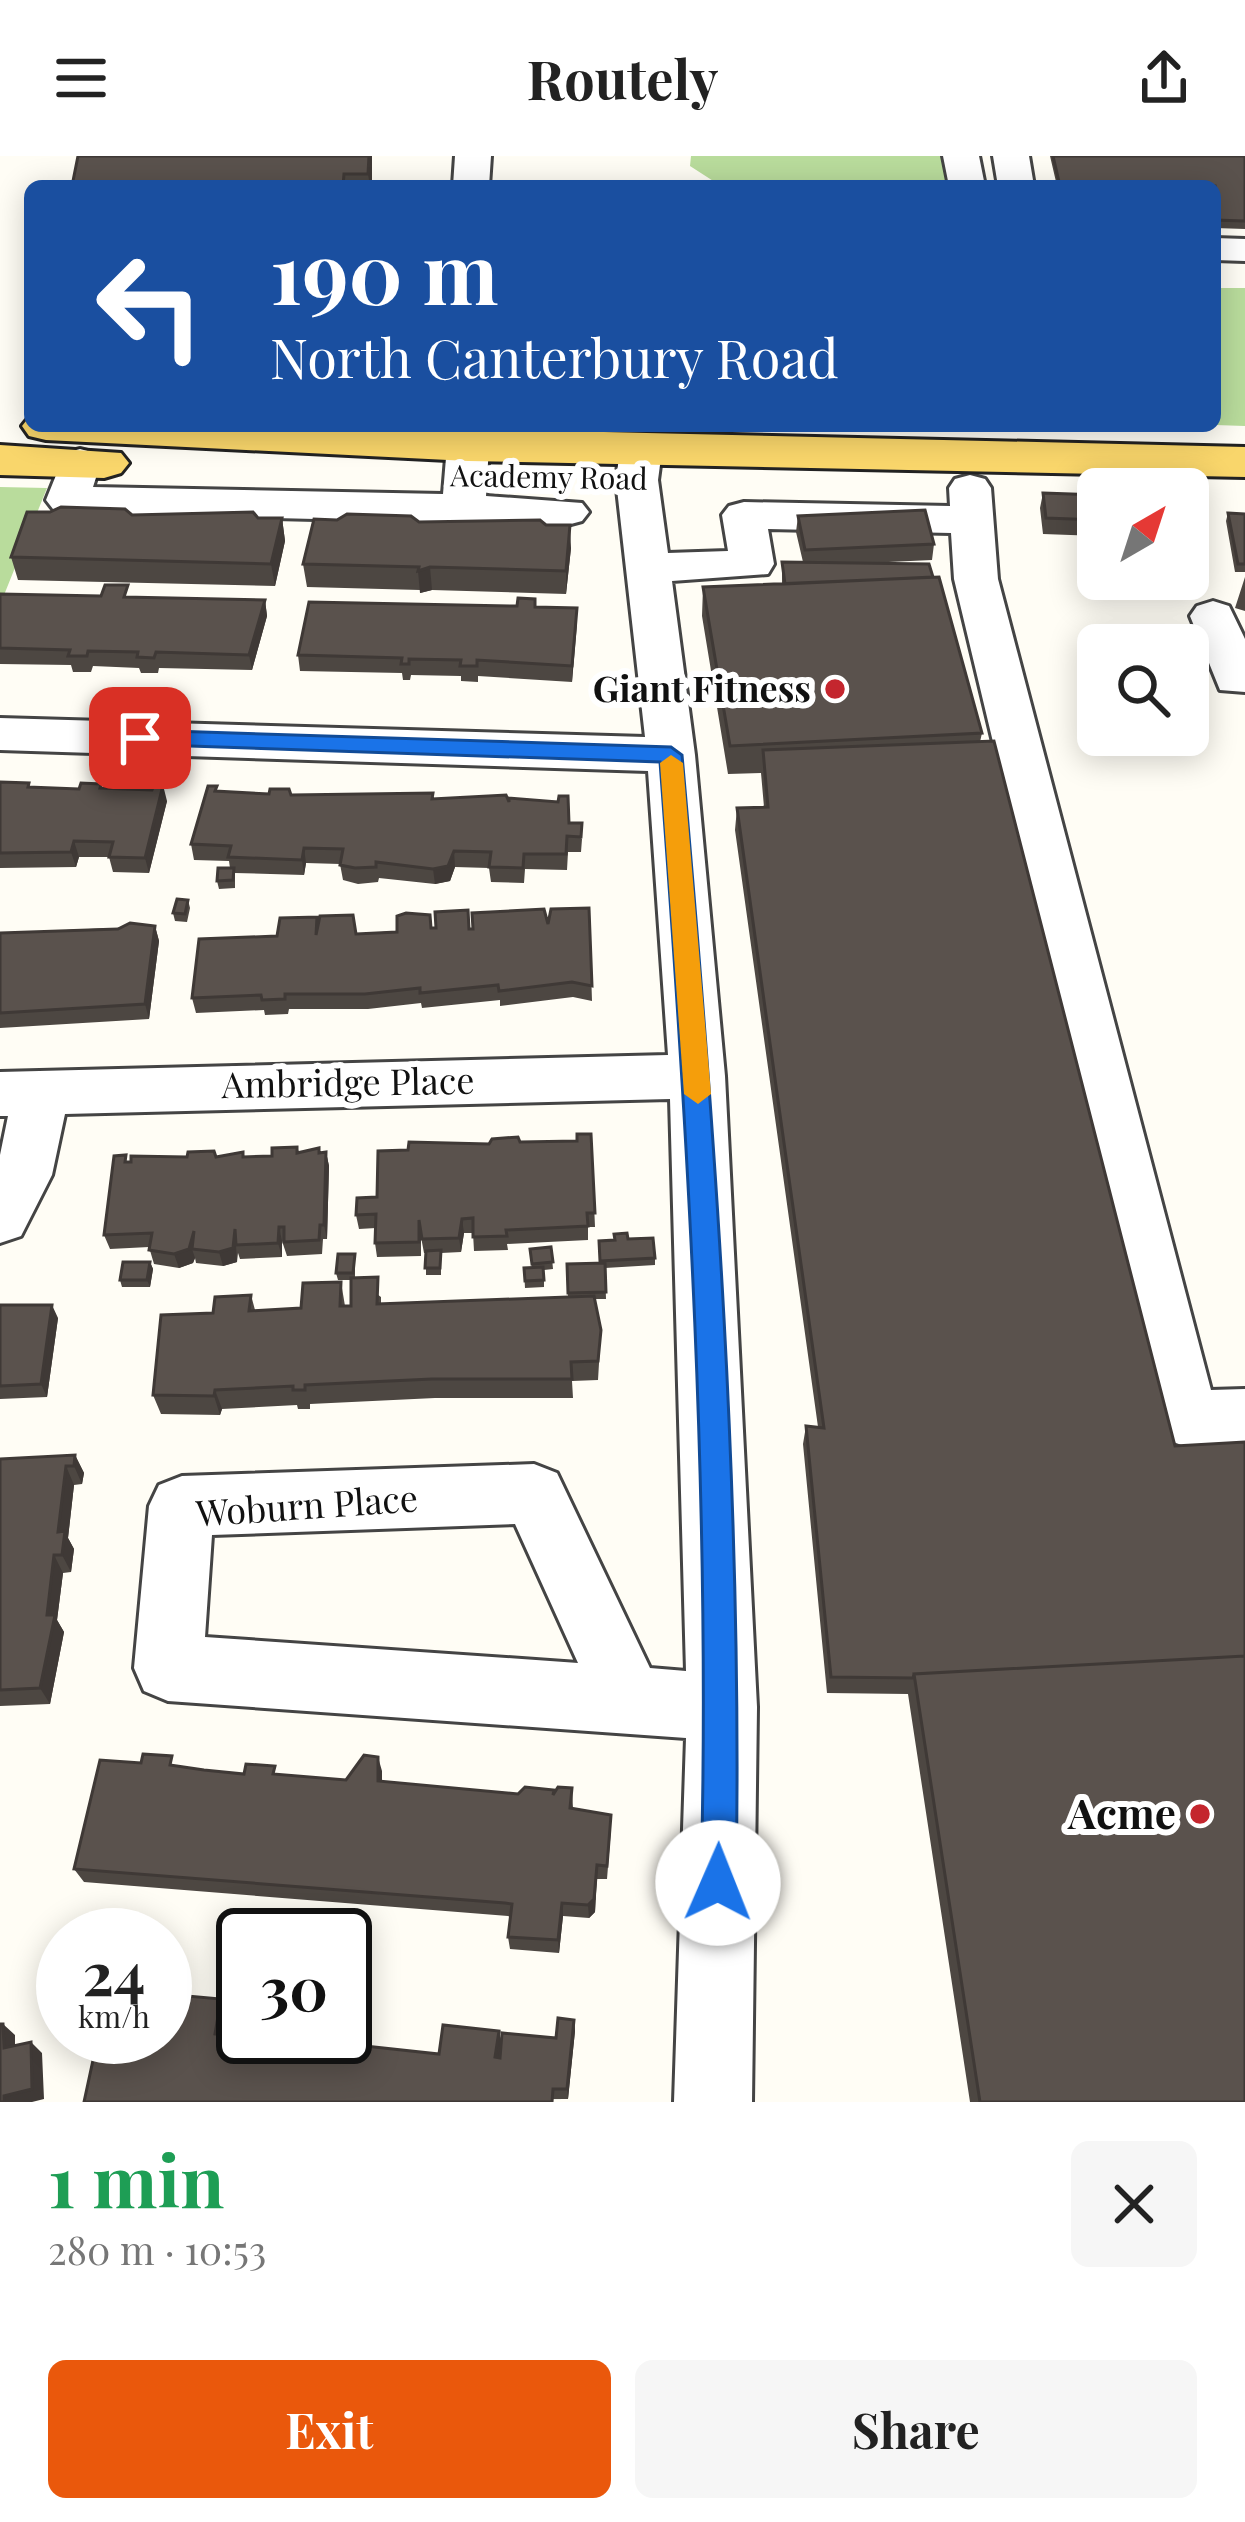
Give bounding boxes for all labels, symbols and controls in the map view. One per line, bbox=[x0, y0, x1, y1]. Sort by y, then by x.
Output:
text: Routely bbox=[527, 42, 718, 114]
icon: menu bbox=[48, 45, 114, 111]
icon: share bbox=[1131, 45, 1197, 111]
text: 190 m bbox=[270, 214, 498, 326]
icon: left bbox=[72, 228, 228, 384]
text: North Canterbury Road bbox=[270, 321, 839, 393]
street label: Academy Road bbox=[449, 454, 648, 498]
north arrow bbox=[1077, 468, 1209, 600]
map controls bbox=[1077, 468, 1209, 756]
button: search bbox=[1077, 624, 1209, 756]
place label: Giant Fitness bbox=[593, 663, 811, 711]
marker: Giant Fitness bbox=[822, 676, 848, 702]
pin bbox=[89, 687, 191, 789]
icon: arrive bbox=[107, 705, 173, 771]
street label: Ambridge Place bbox=[220, 1055, 475, 1107]
street label: Woburn Place bbox=[193, 1472, 419, 1536]
place label: Acme bbox=[1067, 1784, 1176, 1840]
marker: Acme bbox=[1187, 1801, 1213, 1827]
position arrow bbox=[655, 1820, 781, 1946]
speed limit sign: 30 bbox=[216, 1908, 372, 2064]
text: 24 bbox=[82, 1931, 146, 2011]
text: km/h bbox=[78, 1996, 150, 2036]
text: 1 min bbox=[48, 2130, 224, 2226]
button: close bbox=[1071, 2141, 1197, 2267]
text: 280 m · 10:53 bbox=[48, 2223, 266, 2275]
button: Exit bbox=[48, 2360, 611, 2498]
button: Share bbox=[635, 2360, 1197, 2498]

